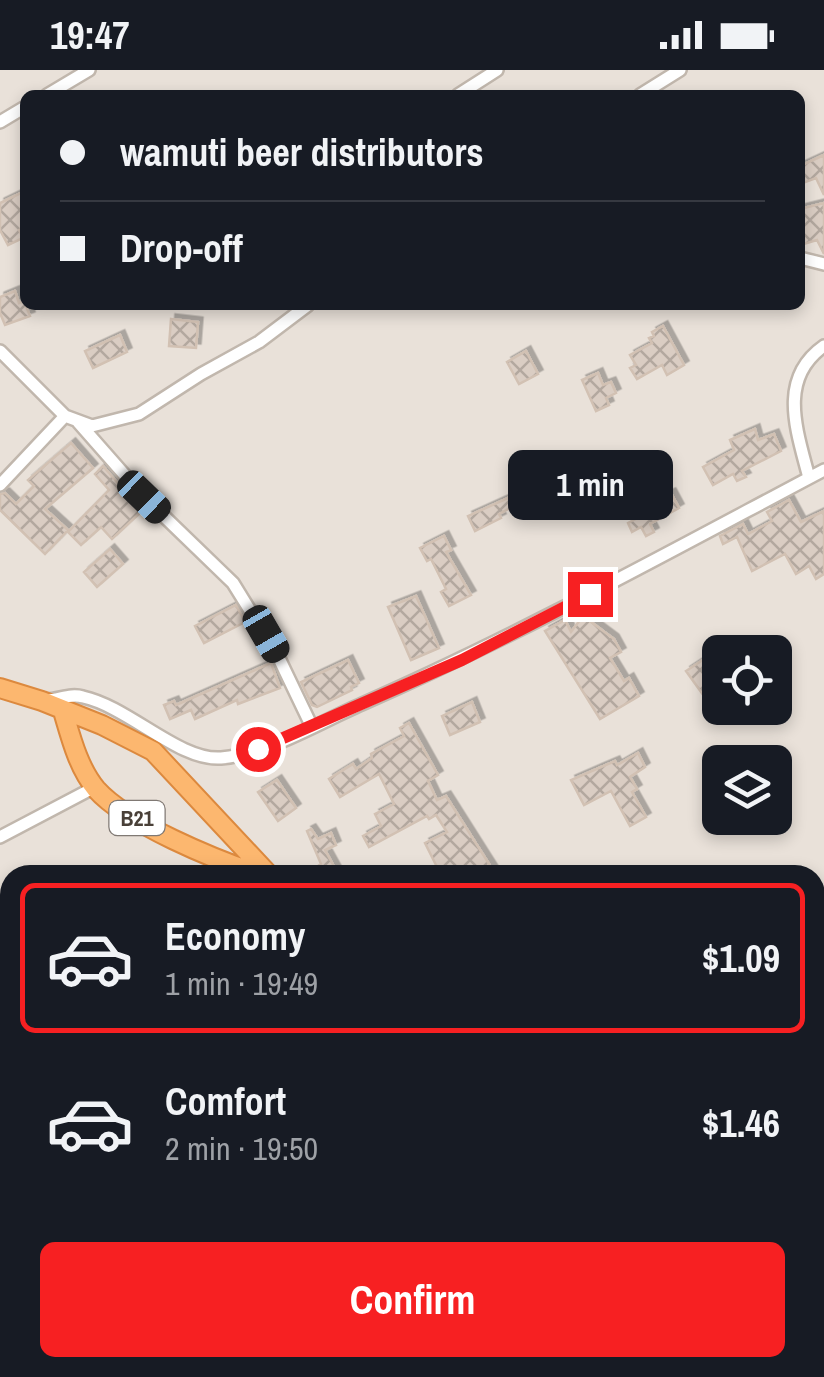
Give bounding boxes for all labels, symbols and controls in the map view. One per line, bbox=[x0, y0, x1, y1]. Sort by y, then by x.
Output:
text: 19:47 bbox=[50, 10, 130, 61]
text: wamuti beer distributors bbox=[120, 127, 484, 178]
text: Drop-off bbox=[120, 223, 243, 274]
callout: 1 min bbox=[508, 449, 672, 519]
text: 1 min bbox=[556, 463, 625, 506]
car bbox=[112, 465, 176, 529]
route end bbox=[568, 572, 613, 617]
car bbox=[238, 601, 294, 667]
map controls bbox=[702, 635, 792, 835]
button: locate bbox=[702, 635, 792, 725]
route start bbox=[236, 727, 281, 772]
button: layers bbox=[702, 745, 792, 835]
road number: B21 bbox=[110, 801, 164, 835]
text: Economy bbox=[165, 911, 305, 962]
icon: car bbox=[45, 913, 135, 1003]
text: $1.09 bbox=[702, 933, 780, 984]
text: 1 min · 19:49 bbox=[165, 962, 318, 1005]
text: Comfort bbox=[165, 1076, 286, 1127]
icon: car bbox=[45, 1078, 135, 1168]
text: $1.46 bbox=[702, 1098, 780, 1149]
text: 2 min · 19:50 bbox=[165, 1127, 318, 1170]
button: Confirm bbox=[40, 1242, 785, 1357]

